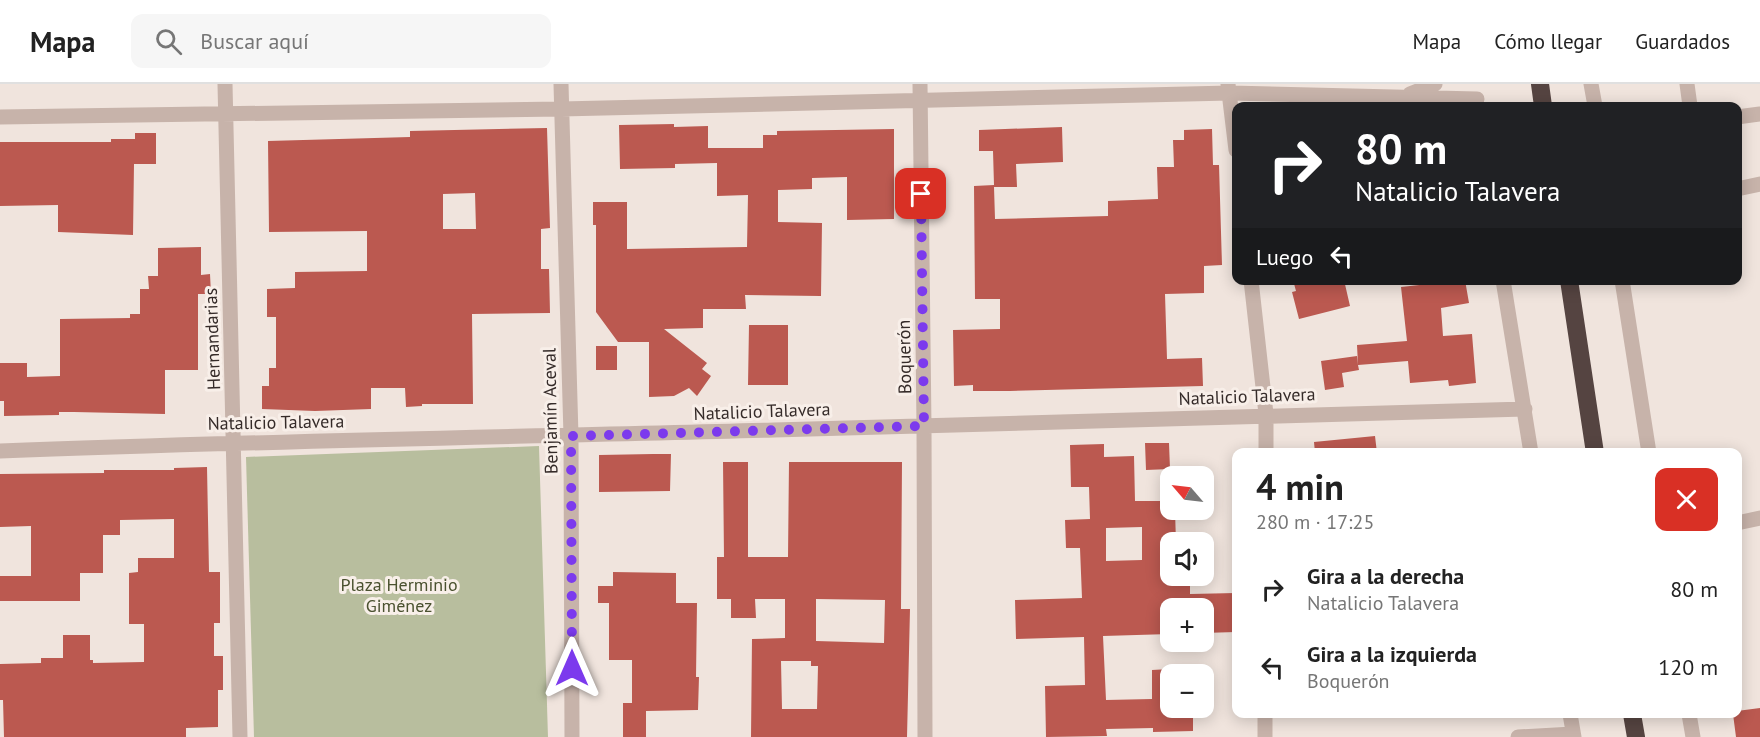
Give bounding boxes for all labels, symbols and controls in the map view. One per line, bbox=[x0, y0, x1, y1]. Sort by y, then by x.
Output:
search box bbox=[131, 14, 551, 68]
text: Mapa bbox=[30, 23, 95, 60]
icon: search bbox=[152, 25, 185, 58]
text: Buscar aquí bbox=[200, 27, 309, 55]
text: Mapa bbox=[1412, 28, 1461, 55]
text: Cómo llegar bbox=[1494, 28, 1602, 55]
text: Guardados bbox=[1635, 28, 1730, 55]
text: 80 m bbox=[1355, 121, 1447, 176]
icon: right bbox=[1256, 126, 1334, 204]
pin bbox=[895, 168, 946, 219]
text: Natalicio Talavera bbox=[1355, 174, 1560, 208]
icon: arrive bbox=[904, 177, 937, 210]
icon: left bbox=[1325, 240, 1358, 273]
text: Luego bbox=[1256, 243, 1313, 271]
street label: Hernandarias bbox=[199, 288, 225, 390]
street label: Boquerón bbox=[892, 320, 916, 394]
street label: Benjamín Aceval bbox=[537, 347, 563, 474]
street label: Natalicio Talavera bbox=[1178, 382, 1316, 410]
street label: Natalicio Talavera bbox=[693, 397, 831, 425]
street label: Natalicio Talavera bbox=[207, 409, 345, 435]
text: 4 min bbox=[1256, 463, 1344, 510]
north arrow bbox=[1160, 466, 1214, 520]
map controls bbox=[1160, 466, 1214, 718]
button: close bbox=[1655, 468, 1718, 531]
text: 280 m · 17:25 bbox=[1256, 509, 1374, 535]
button: sound bbox=[1160, 532, 1214, 586]
text: Gira a la derecha bbox=[1307, 562, 1464, 590]
park label: Plaza Herminio Giménez bbox=[340, 573, 458, 617]
icon: right bbox=[1256, 573, 1289, 606]
text: 80 m bbox=[1670, 575, 1718, 603]
text: Natalicio Talavera bbox=[1307, 590, 1459, 616]
button: + bbox=[1160, 598, 1214, 652]
position arrow bbox=[540, 636, 604, 700]
text: Gira a la izquierda bbox=[1307, 640, 1477, 668]
icon: left bbox=[1256, 651, 1289, 684]
text: 120 m bbox=[1658, 653, 1718, 681]
button: − bbox=[1160, 664, 1214, 718]
text: Boquerón bbox=[1307, 668, 1390, 694]

